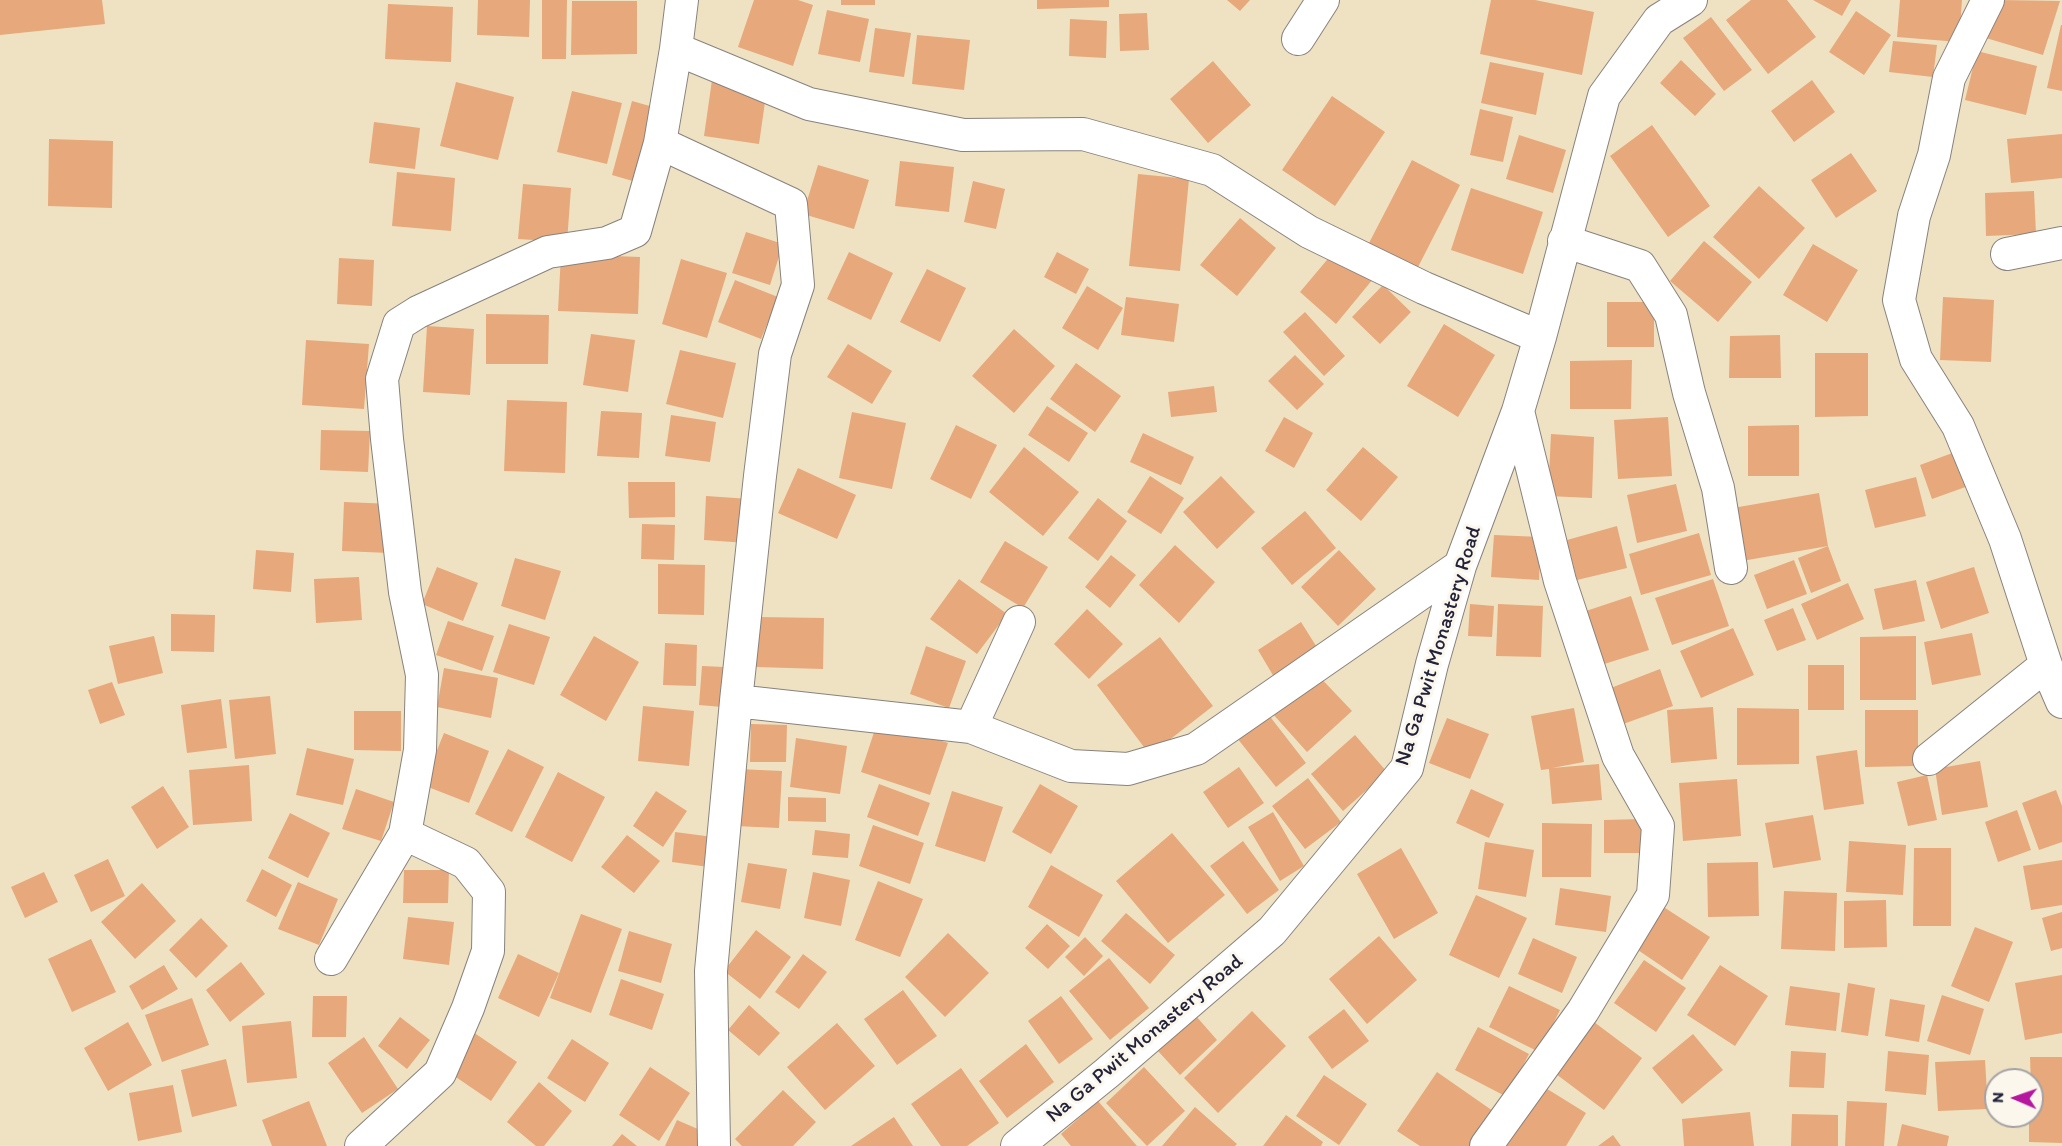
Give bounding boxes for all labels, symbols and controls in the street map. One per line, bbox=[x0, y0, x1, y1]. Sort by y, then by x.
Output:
street label: Na Ga Pwit Monastery Road bbox=[1391, 523, 1487, 769]
street label: Na Ga Pwit Monastery Road bbox=[1041, 949, 1249, 1129]
north arrow bbox=[1984, 1068, 2044, 1128]
text: N bbox=[1988, 1092, 2007, 1103]

